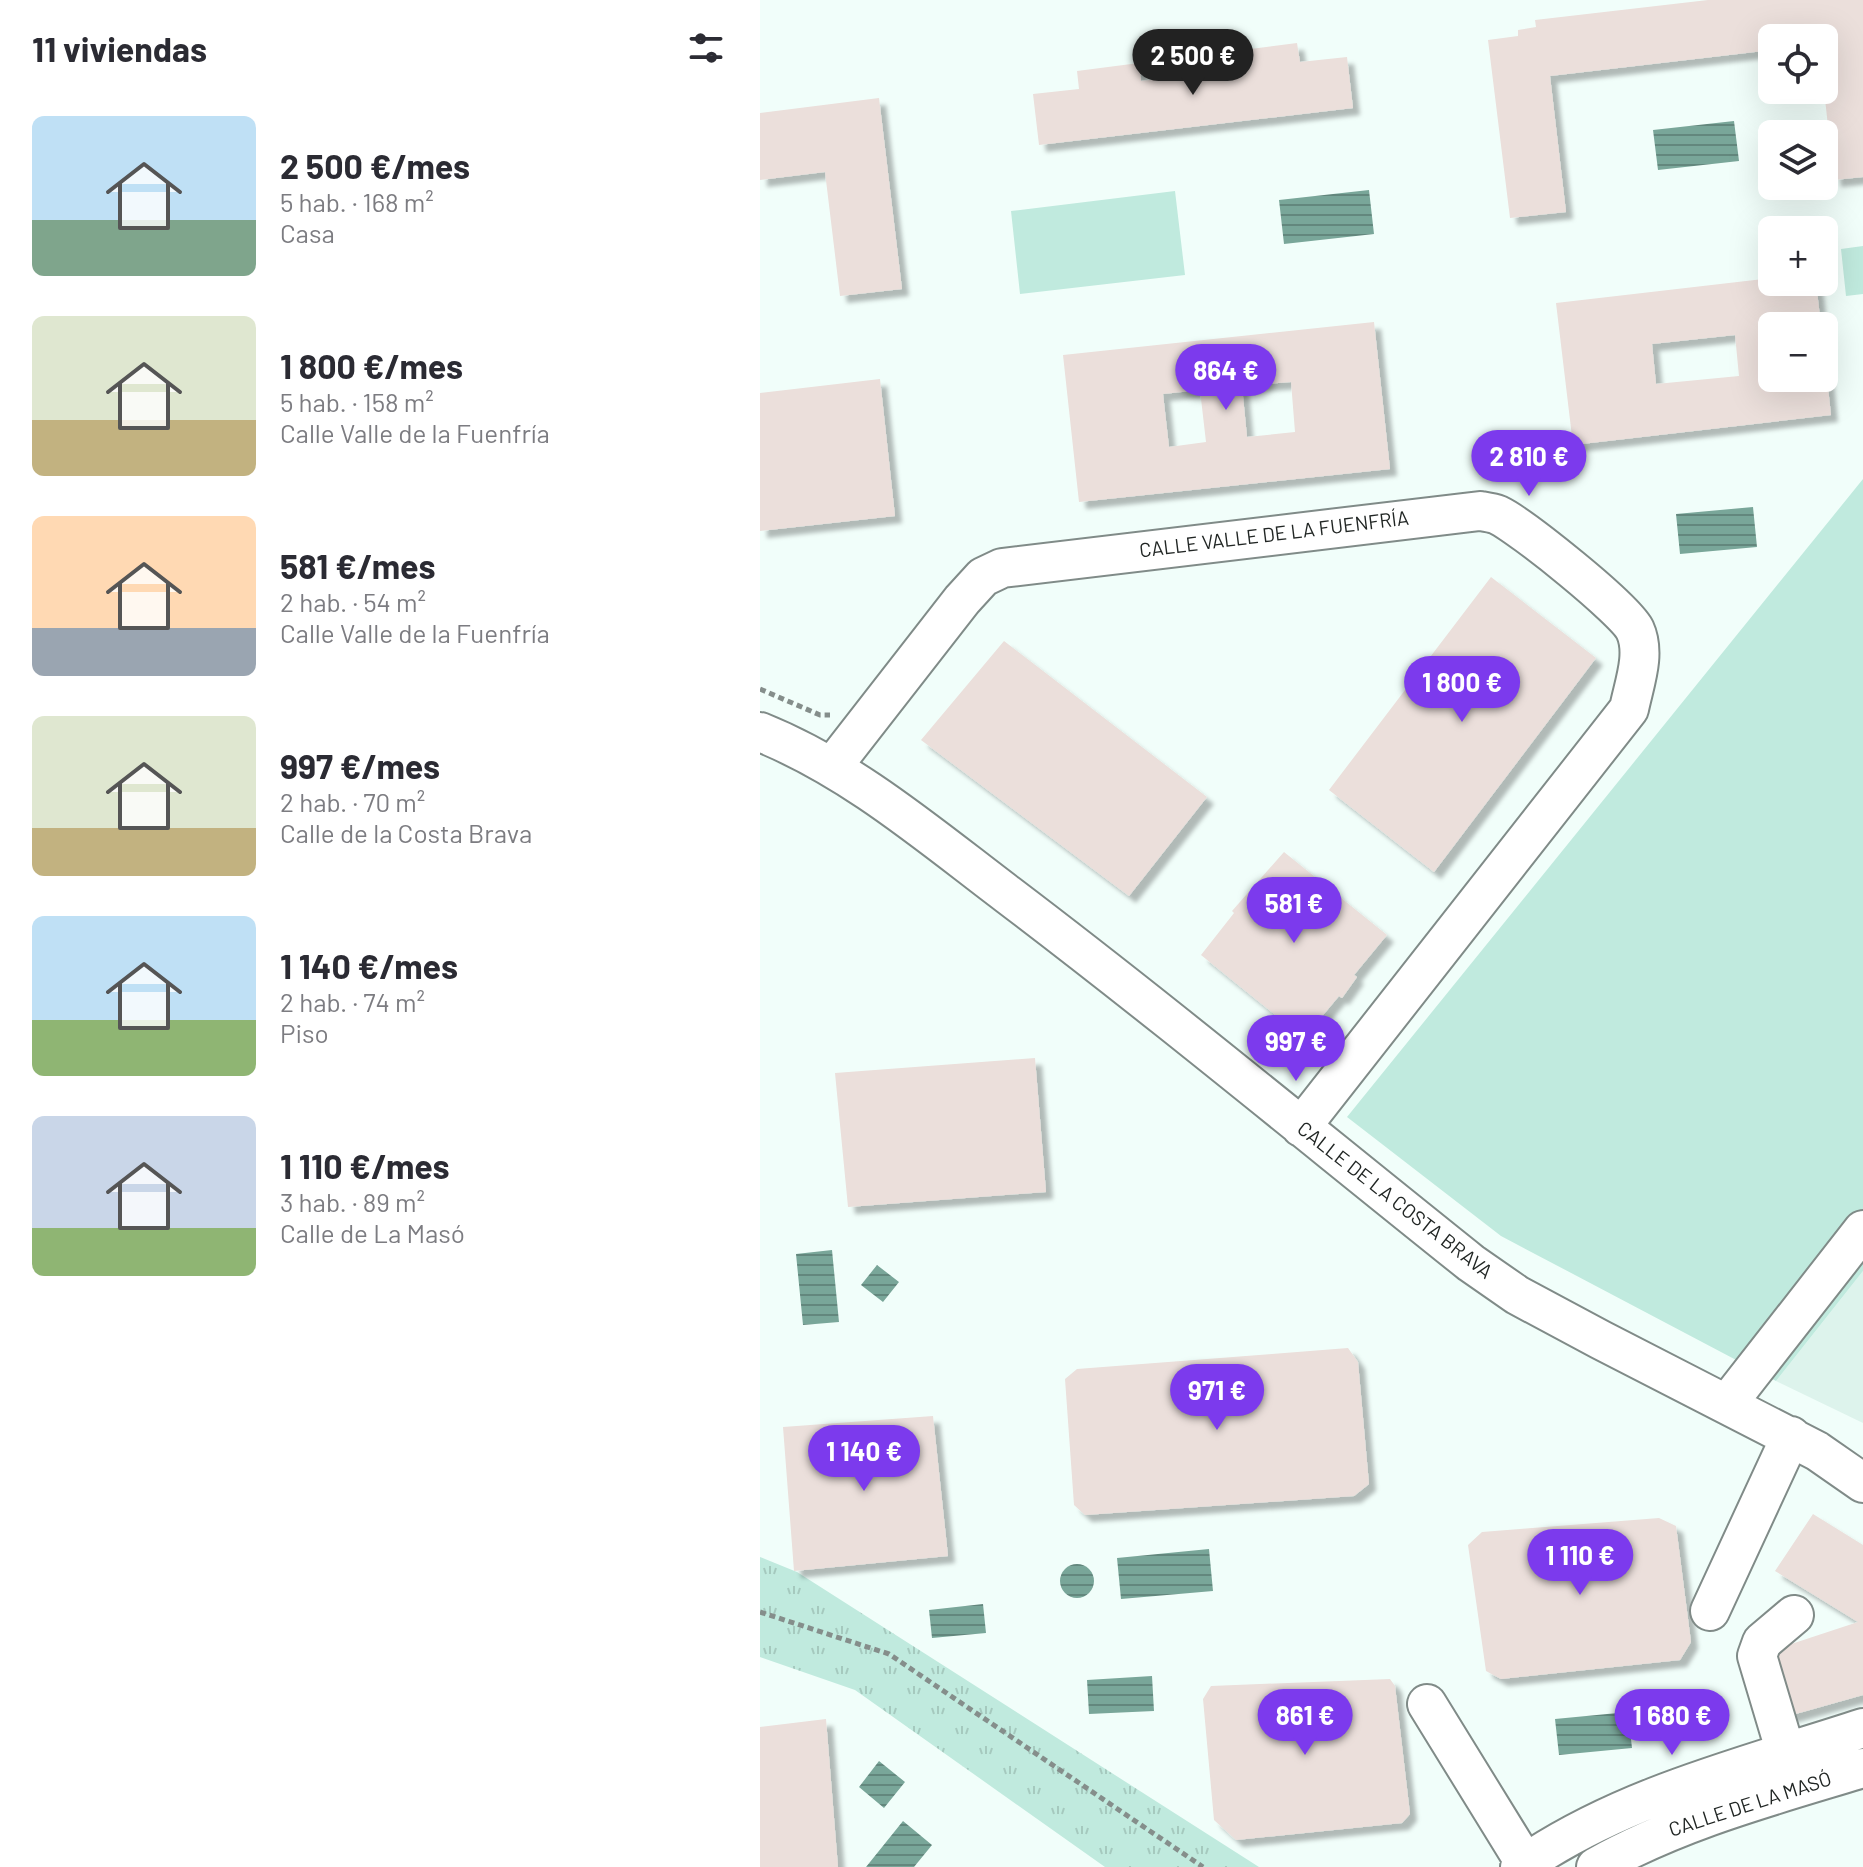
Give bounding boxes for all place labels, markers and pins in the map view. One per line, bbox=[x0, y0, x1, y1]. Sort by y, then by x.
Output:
pin: 2 500 € bbox=[1119, 29, 1267, 97]
pin: 864 € bbox=[1170, 344, 1282, 412]
pin: 2 810 € bbox=[1455, 430, 1603, 498]
pin: 1 800 € bbox=[1388, 656, 1536, 724]
pin: 581 € bbox=[1238, 877, 1350, 945]
pin: 997 € bbox=[1240, 1015, 1352, 1083]
pin: 971 € bbox=[1161, 1364, 1273, 1432]
pin: 1 140 € bbox=[790, 1425, 938, 1493]
pin: 1 110 € bbox=[1506, 1529, 1654, 1597]
pin: 861 € bbox=[1249, 1689, 1361, 1757]
pin: 1 680 € bbox=[1598, 1689, 1746, 1757]

